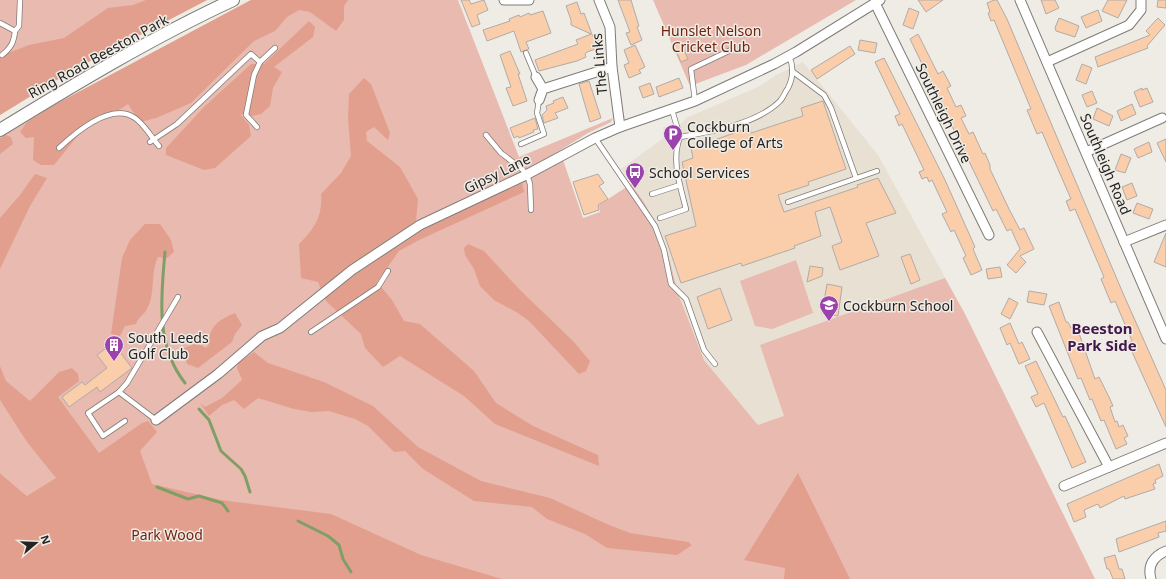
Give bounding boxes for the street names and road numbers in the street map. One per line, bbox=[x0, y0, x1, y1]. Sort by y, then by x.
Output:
street label: Ring Road Beeston Park bbox=[25, 9, 172, 102]
street label: The Links bbox=[587, 32, 611, 96]
street label: Southleigh Drive bbox=[912, 60, 977, 166]
street label: Southleigh Road bbox=[1076, 110, 1136, 218]
street label: Gipsy Lane bbox=[461, 149, 533, 197]

